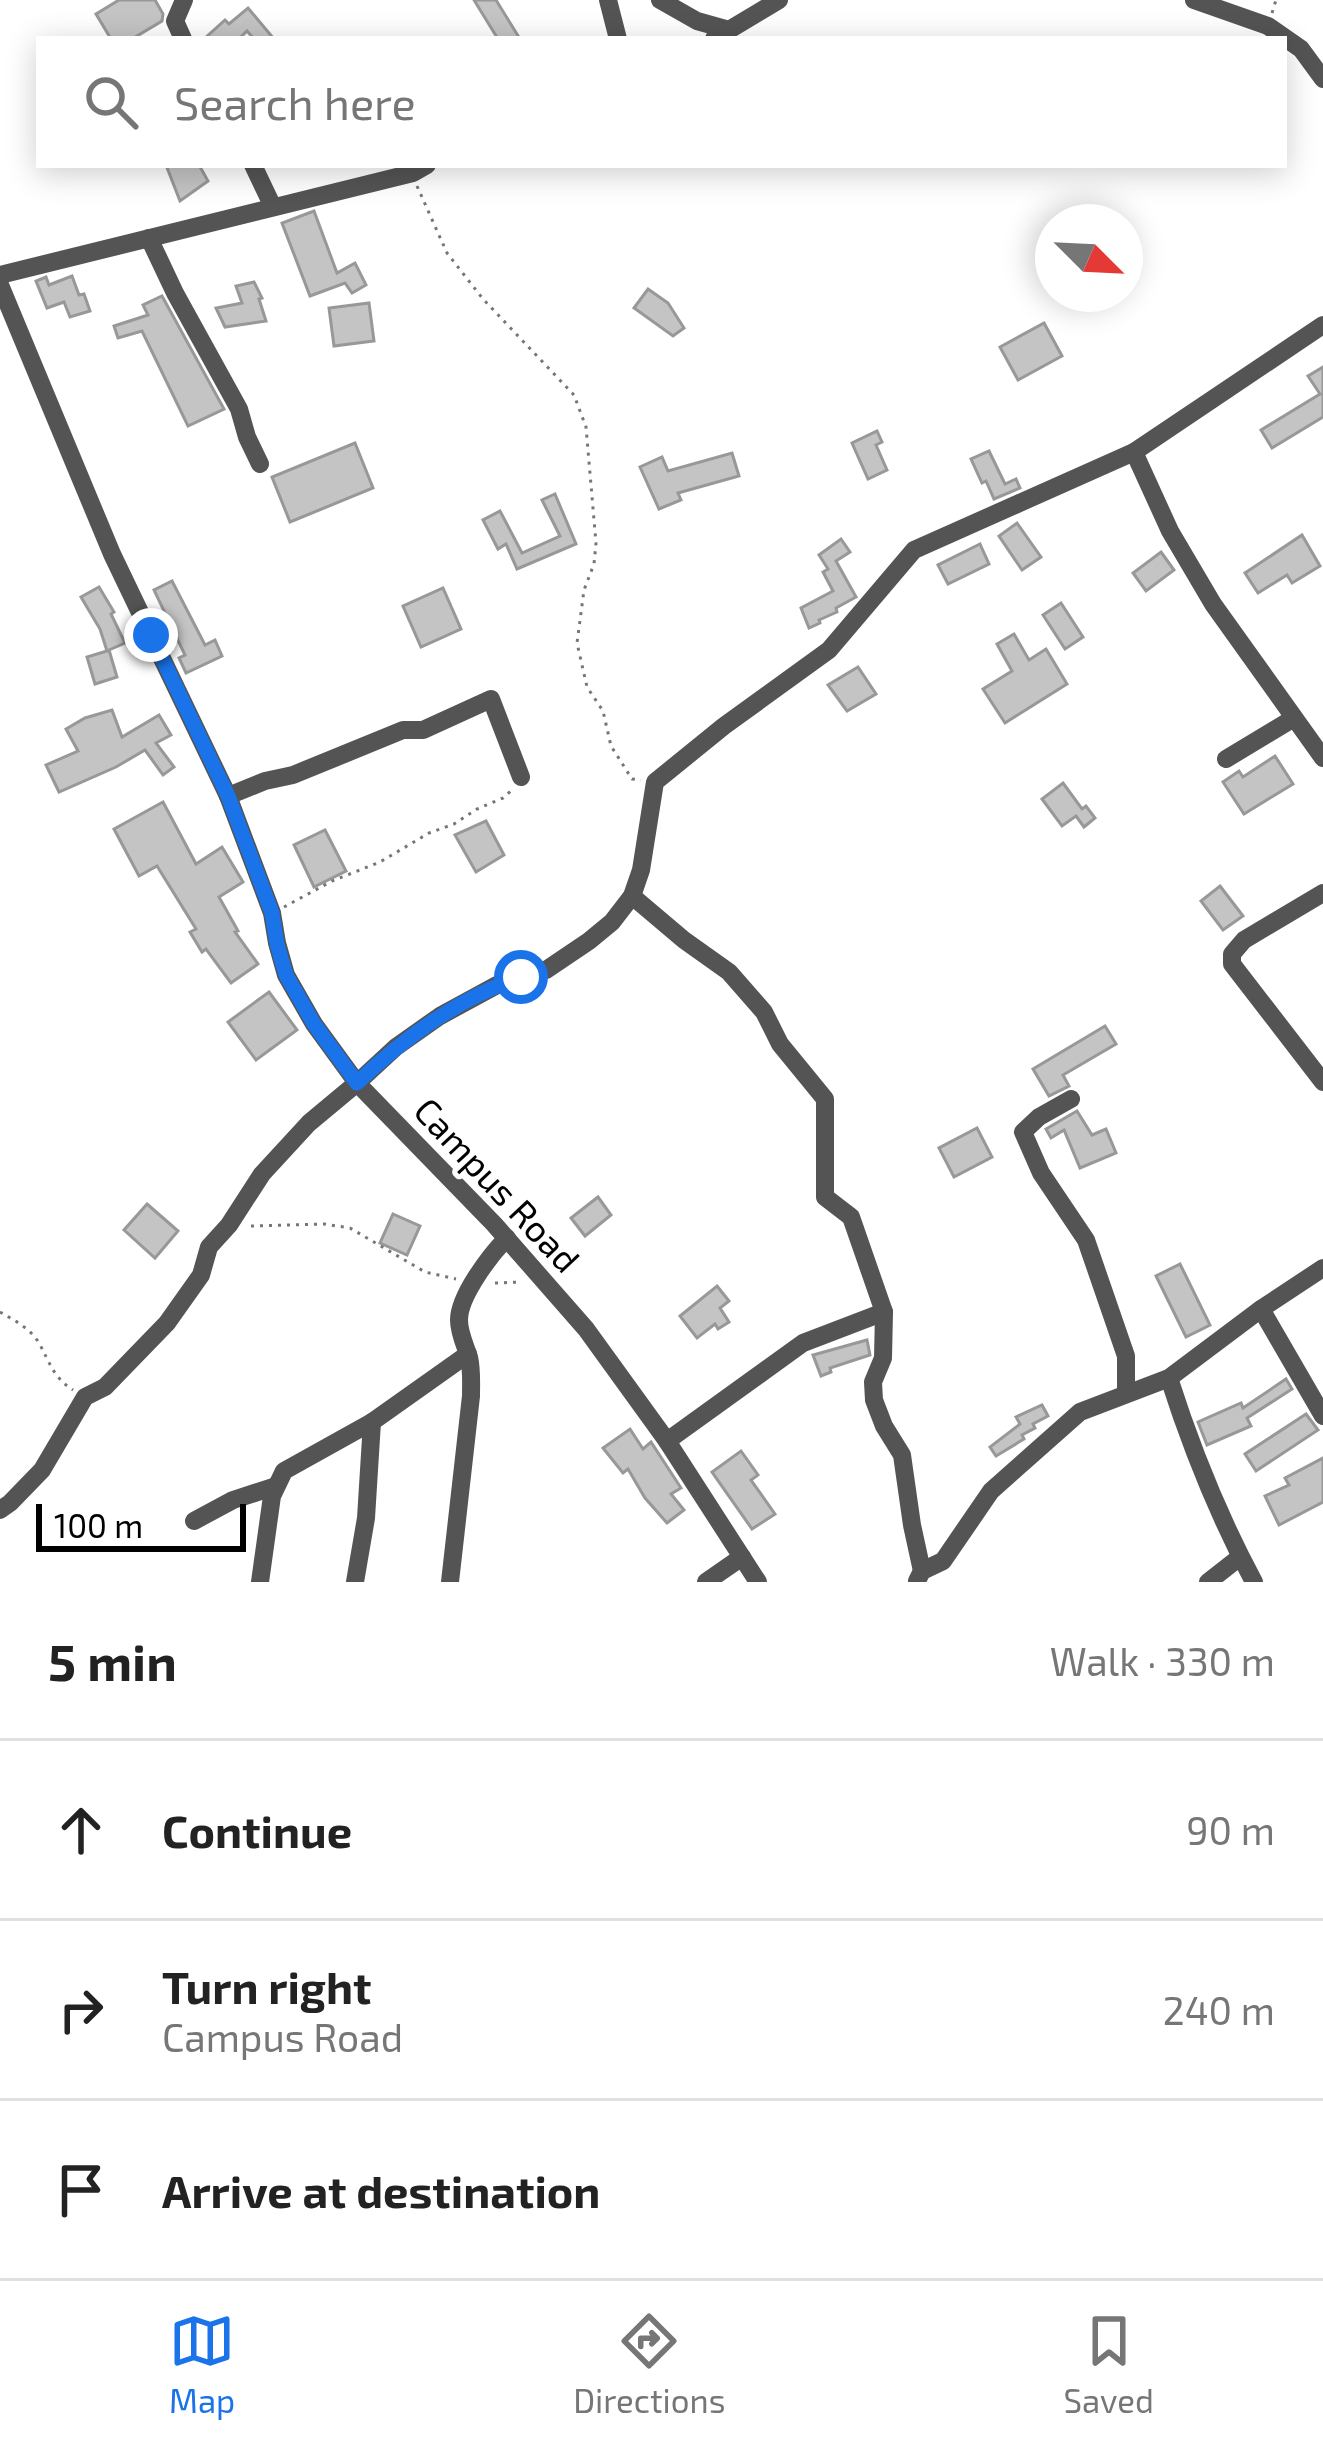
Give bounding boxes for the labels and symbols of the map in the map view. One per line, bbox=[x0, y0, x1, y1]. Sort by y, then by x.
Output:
north arrow bbox=[1035, 204, 1143, 312]
route end bbox=[124, 608, 178, 662]
route start bbox=[494, 950, 548, 1004]
street label: Campus Road bbox=[406, 1088, 590, 1280]
scale bar bbox=[36, 1498, 246, 1551]

